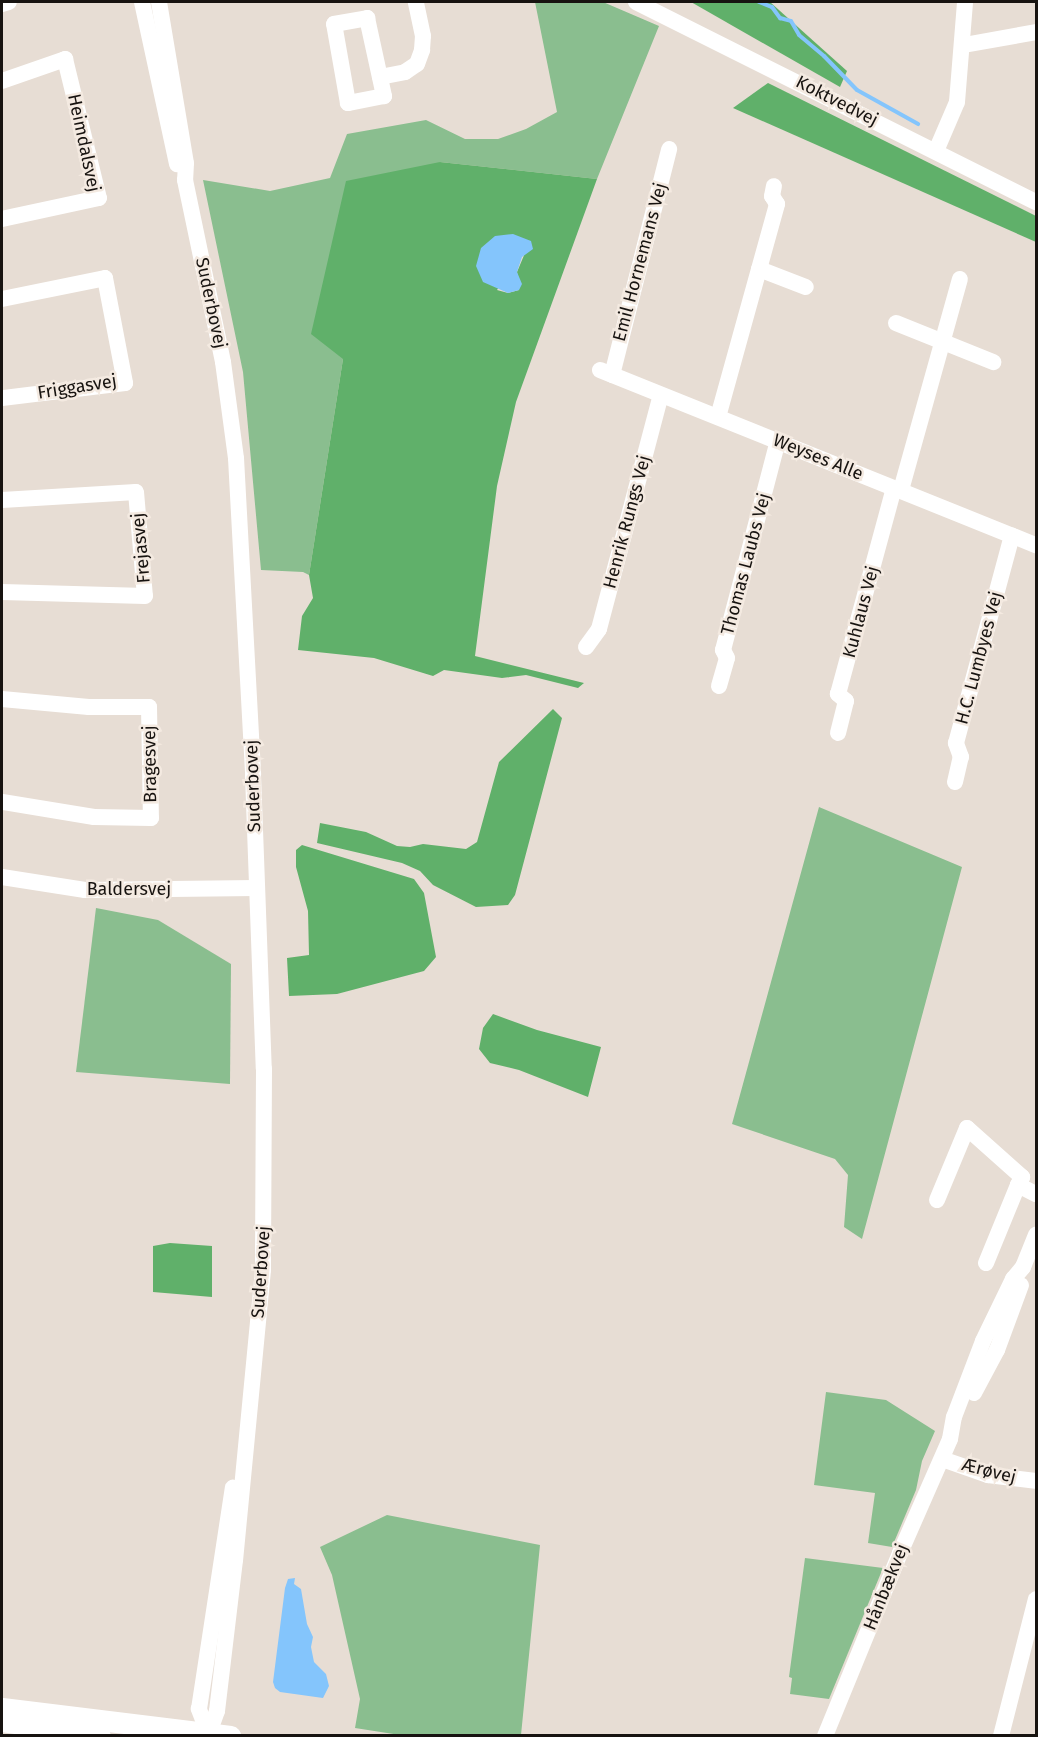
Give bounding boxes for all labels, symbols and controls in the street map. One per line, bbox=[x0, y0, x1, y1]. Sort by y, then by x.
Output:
street label: Koktvedvej bbox=[792, 71, 882, 131]
street label: Heimdalsvej bbox=[63, 92, 105, 194]
street label: Emil Hornemans Vej bbox=[608, 180, 672, 344]
street label: Suderbovej bbox=[191, 255, 231, 351]
street label: Friggasvej bbox=[36, 370, 118, 404]
street label: Weyses Alle bbox=[770, 429, 866, 485]
street label: Henrik Rungs Vej bbox=[599, 453, 655, 591]
street label: Thomas Laubs Vej bbox=[717, 491, 775, 637]
street label: Frejasvej bbox=[127, 512, 155, 584]
street label: Kuhlaus Vej bbox=[838, 564, 884, 660]
street label: H.C. Lumbyes Vej bbox=[951, 589, 1007, 727]
street label: Bragesvej bbox=[139, 725, 161, 803]
street label: Suderbovej bbox=[241, 739, 265, 833]
street label: Baldersvej bbox=[87, 878, 171, 900]
street label: Suderbovej bbox=[247, 1225, 275, 1319]
street label: Ærøvej bbox=[960, 1454, 1018, 1488]
street label: Hånbækvej bbox=[859, 1541, 913, 1633]

